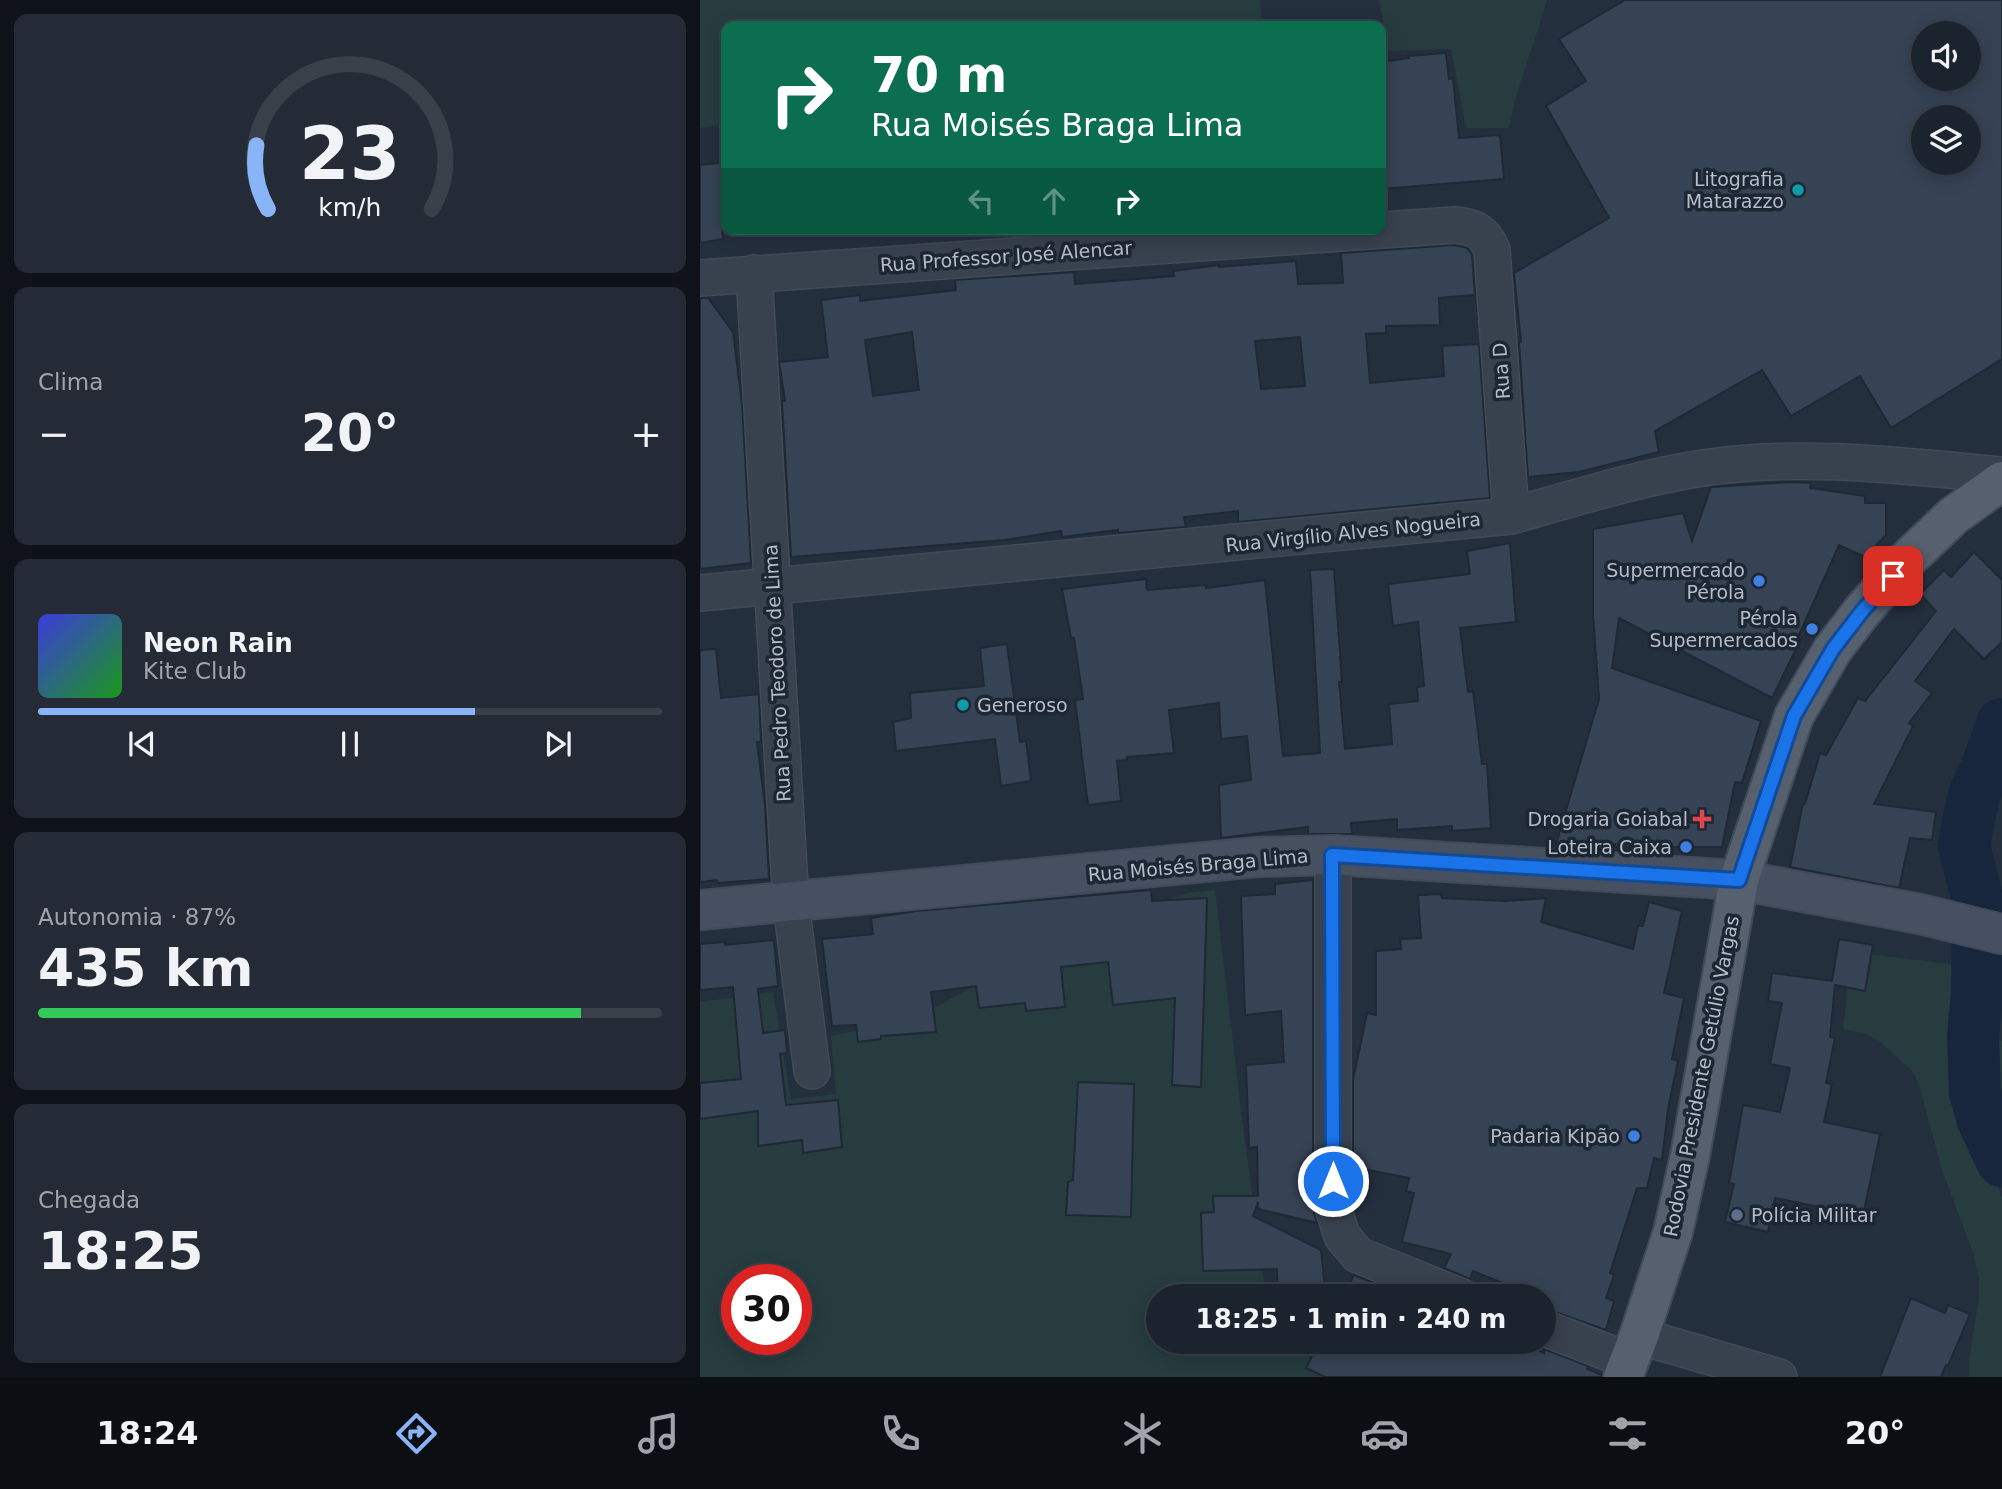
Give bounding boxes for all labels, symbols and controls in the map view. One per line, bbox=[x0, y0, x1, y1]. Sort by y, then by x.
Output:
map controls bbox=[1911, 21, 1981, 175]
button: sound bbox=[1911, 21, 1981, 91]
text: 70 m bbox=[871, 47, 1007, 104]
icon: right bbox=[756, 49, 847, 140]
button: layers bbox=[1911, 105, 1981, 175]
text: Rua Moisés Braga Lima bbox=[871, 106, 1243, 144]
text: 23 bbox=[299, 112, 401, 197]
place label: Litografia Matarazzo bbox=[1686, 168, 1784, 212]
icon: left bbox=[962, 182, 1000, 220]
icon: ahead bbox=[1035, 182, 1073, 220]
icon: right bbox=[1108, 182, 1146, 220]
marker: Litografia Matarazzo bbox=[1790, 182, 1806, 198]
text: km/h bbox=[318, 193, 382, 222]
street label: Rua Professor José Alencar bbox=[879, 236, 1133, 276]
street label: Rua D bbox=[1488, 342, 1514, 400]
text: Clima bbox=[38, 369, 103, 395]
text: 20° bbox=[301, 403, 399, 463]
text: − bbox=[38, 412, 70, 456]
text: + bbox=[630, 412, 662, 456]
street label: Rua Virgílio Alves Nogueira bbox=[1224, 508, 1482, 556]
street label: Rua Pedro Teodoro de Lima bbox=[759, 544, 795, 802]
pin bbox=[1863, 546, 1923, 606]
icon: arrive bbox=[1874, 557, 1912, 595]
place label: Supermercado Pérola bbox=[1606, 559, 1745, 603]
marker: Supermercado Pérola bbox=[1751, 573, 1767, 589]
place label: Pérola Supermercados bbox=[1649, 607, 1798, 651]
marker: Pérola Supermercados bbox=[1804, 621, 1820, 637]
text: Neon Rain bbox=[143, 628, 293, 658]
text: Kite Club bbox=[143, 658, 247, 684]
place label: Generoso bbox=[977, 694, 1068, 716]
marker: Generoso bbox=[955, 697, 971, 713]
icon: previous bbox=[123, 725, 161, 763]
icon: pause bbox=[331, 725, 369, 763]
icon: next bbox=[539, 725, 577, 763]
place label: Drogaria Goiabal bbox=[1528, 808, 1688, 830]
marker: Drogaria Goiabal bbox=[1694, 811, 1710, 827]
place label: Loteira Caixa bbox=[1547, 836, 1672, 858]
marker: Loteira Caixa bbox=[1678, 839, 1694, 855]
street label: Rua Moisés Braga Lima bbox=[1087, 844, 1309, 886]
text: Autonomia · 87% bbox=[38, 904, 236, 930]
street label: Rodovia Presidente Getúlio Vargas bbox=[1659, 914, 1743, 1238]
text: 435 km bbox=[38, 938, 253, 998]
place label: Padaria Kipão bbox=[1490, 1125, 1620, 1147]
marker: Padaria Kipão bbox=[1626, 1128, 1642, 1144]
position arrow bbox=[1296, 1144, 1370, 1218]
text: Chegada bbox=[38, 1187, 140, 1213]
place label: Polícia Militar bbox=[1751, 1204, 1877, 1226]
marker: Polícia Militar bbox=[1729, 1207, 1745, 1223]
text: 18:25 bbox=[38, 1221, 204, 1281]
speed limit sign: 30 bbox=[721, 1264, 812, 1355]
text: 18:25 · 1 min · 240 m bbox=[1196, 1304, 1506, 1334]
icon: directions bbox=[392, 1409, 441, 1458]
icon: music bbox=[634, 1409, 683, 1458]
icon: phone bbox=[876, 1409, 925, 1458]
icon: climate bbox=[1118, 1409, 1167, 1458]
icon: car bbox=[1360, 1409, 1409, 1458]
icon: filters bbox=[1603, 1409, 1652, 1458]
text: 18:24 bbox=[97, 1414, 198, 1452]
text: 20° bbox=[1845, 1414, 1905, 1452]

